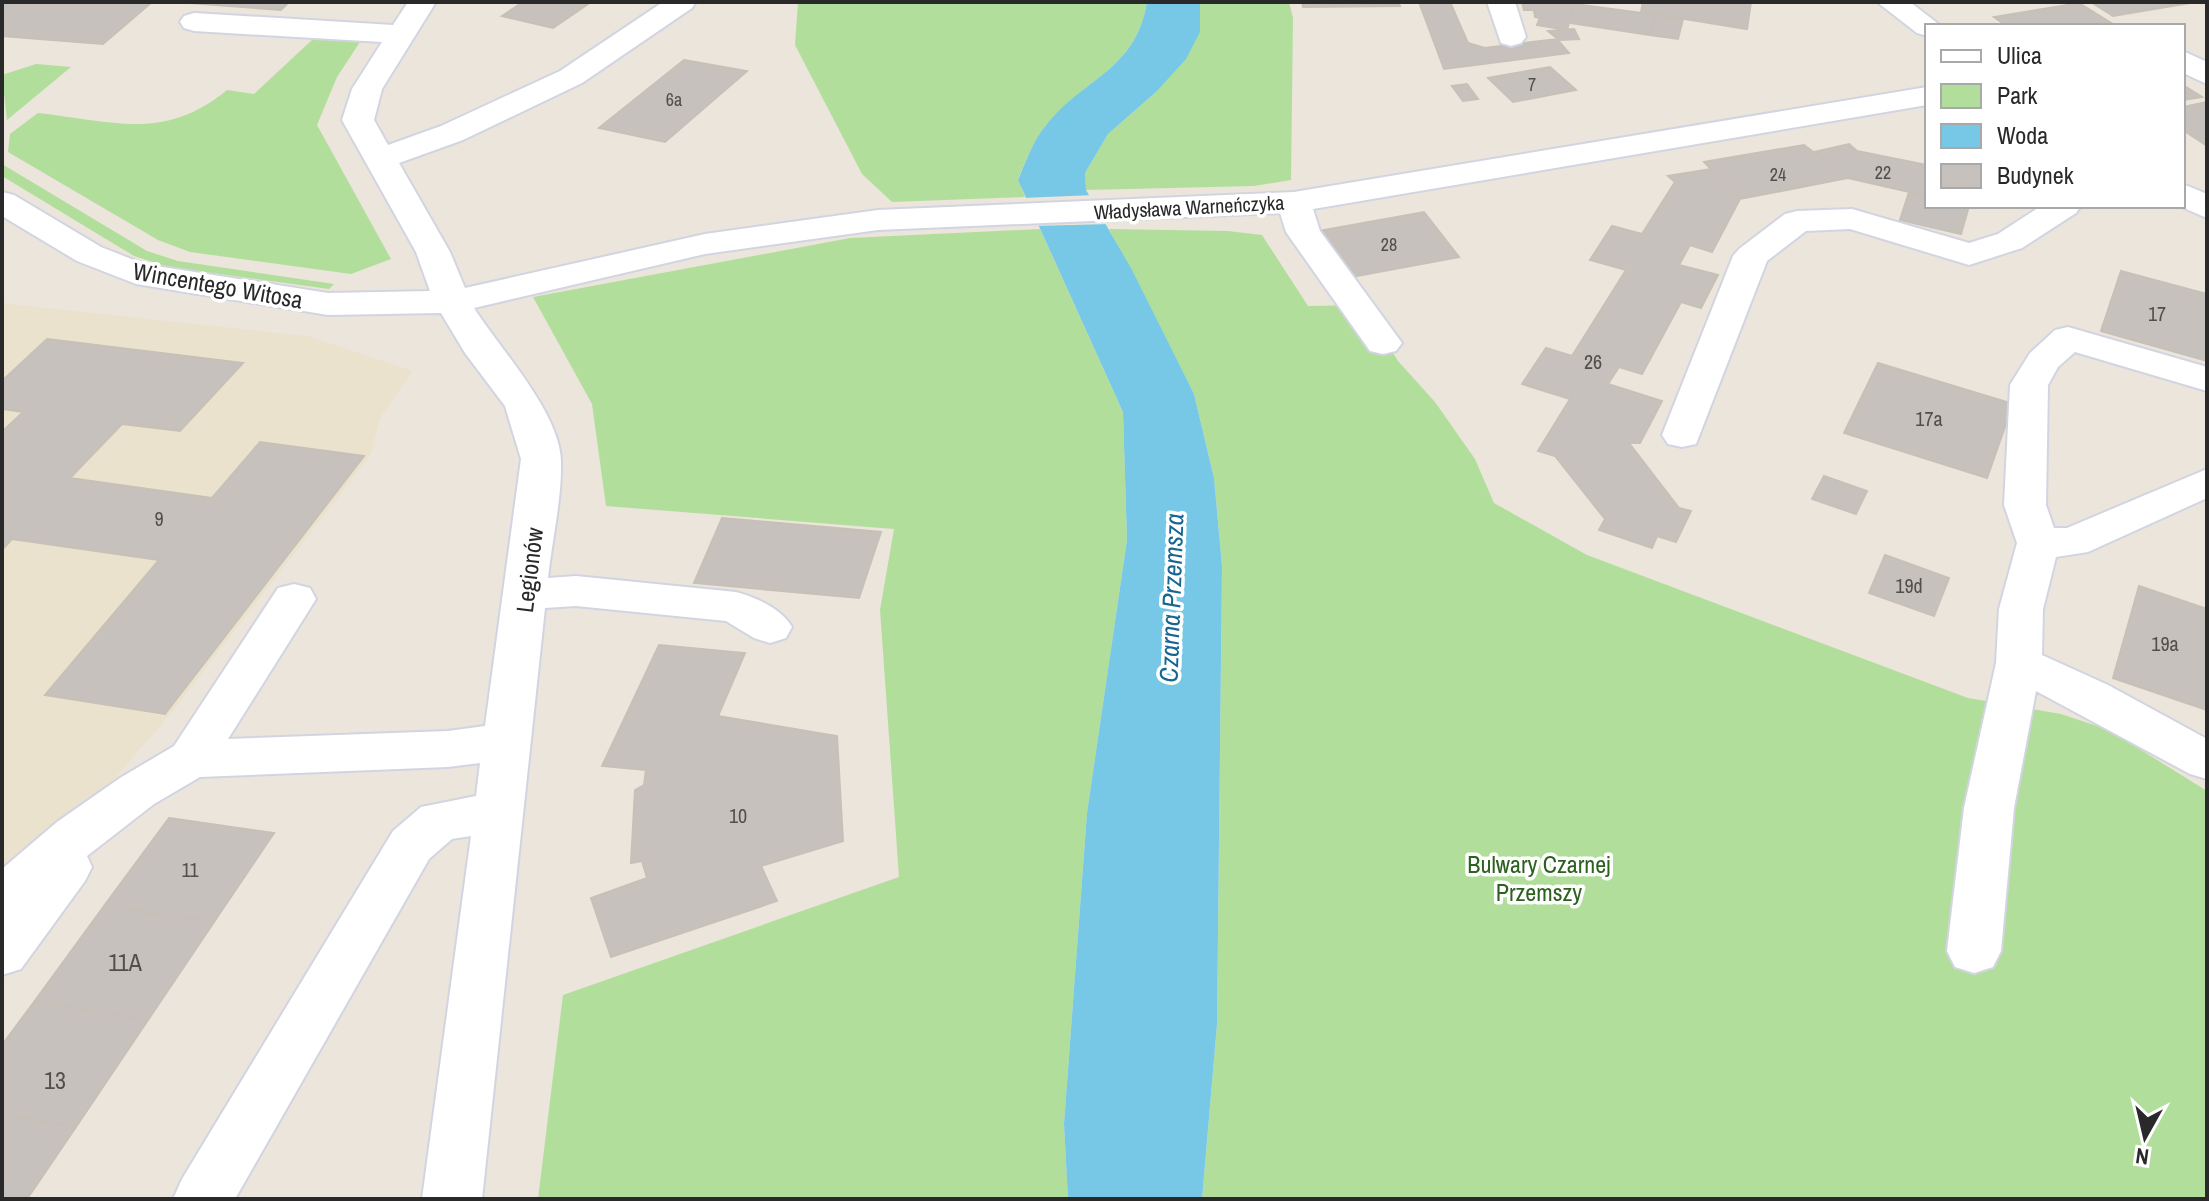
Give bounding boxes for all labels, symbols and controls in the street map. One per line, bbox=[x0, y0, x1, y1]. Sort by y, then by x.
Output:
legend bbox=[1925, 24, 2185, 208]
text: Ulica bbox=[1997, 39, 2042, 71]
house number: 7 bbox=[1528, 72, 1536, 97]
text: Park bbox=[1997, 79, 2038, 111]
house number: 6a bbox=[666, 87, 682, 112]
text: Woda bbox=[1997, 119, 2048, 151]
text: Budynek bbox=[1997, 159, 2074, 191]
house number: 22 bbox=[1875, 160, 1891, 185]
house number: 24 bbox=[1770, 162, 1786, 187]
street label: Władysława Warneńczyka bbox=[1093, 189, 1285, 225]
house number: 28 bbox=[1381, 232, 1397, 257]
street label: Wincentego Witosa bbox=[131, 254, 305, 316]
house number: 17 bbox=[2148, 300, 2166, 327]
house number: 26 bbox=[1584, 348, 1602, 375]
house number: 17a bbox=[1915, 405, 1943, 432]
house number: 9 bbox=[154, 505, 164, 532]
water label: Czarna Przemsza bbox=[1151, 513, 1191, 683]
street label: Legionów bbox=[508, 525, 550, 614]
house number: 19d bbox=[1895, 572, 1923, 599]
house number: 19a bbox=[2151, 630, 2179, 657]
house number: 10 bbox=[729, 802, 747, 829]
park label: Bulwary Czarnej Przemszy bbox=[1467, 848, 1611, 908]
house number: 11 bbox=[181, 856, 199, 883]
house number: 11A bbox=[108, 946, 143, 978]
house number: 13 bbox=[44, 1064, 66, 1096]
north arrow bbox=[2105, 1097, 2185, 1177]
text: N bbox=[2134, 1141, 2151, 1173]

